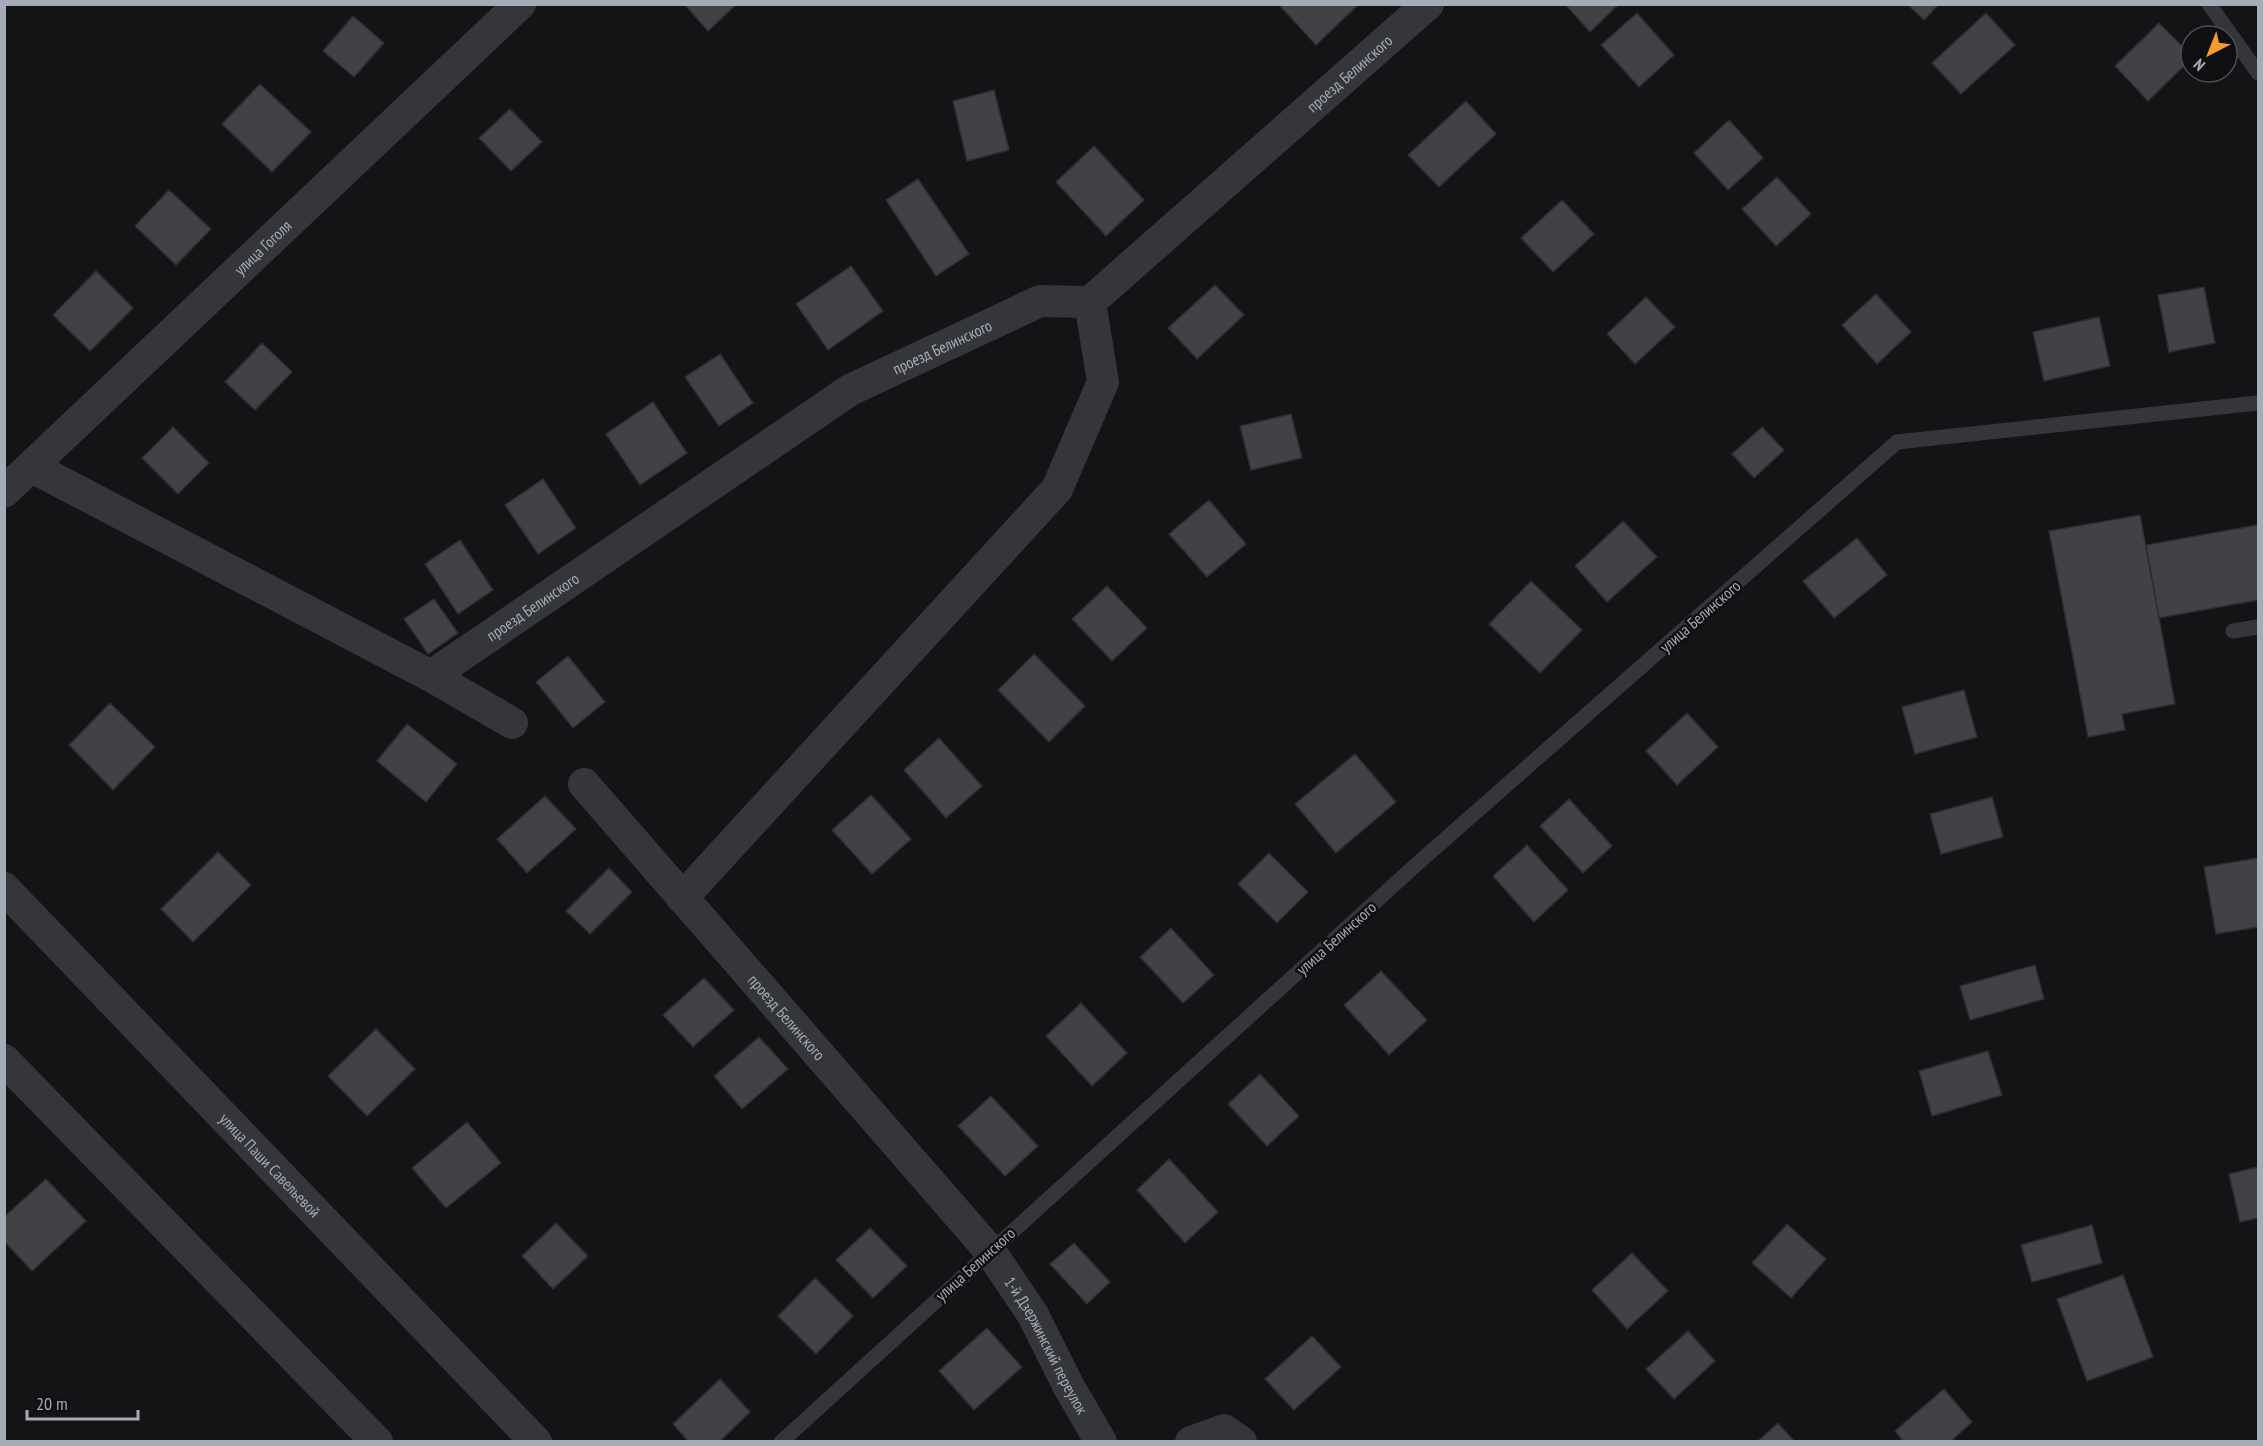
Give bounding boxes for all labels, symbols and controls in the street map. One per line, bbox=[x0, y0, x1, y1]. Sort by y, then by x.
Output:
north arrow bbox=[2179, 24, 2239, 84]
street label: проезд Белинского bbox=[1302, 30, 1396, 116]
text: N bbox=[2189, 55, 2209, 75]
street label: улица Гоголя bbox=[230, 216, 296, 279]
street label: проезд Белинского bbox=[889, 315, 995, 379]
street label: проезд Белинского bbox=[483, 568, 583, 645]
street label: улица Белинского bbox=[1656, 576, 1744, 656]
street label: улица Белинского bbox=[1292, 897, 1380, 979]
street label: проезд Белинского bbox=[744, 970, 830, 1064]
street label: улица Паши Савельевой bbox=[215, 1109, 325, 1221]
street label: улица Белинского bbox=[931, 1223, 1019, 1305]
street label: 1-й Дзержинский переулок bbox=[1000, 1273, 1093, 1418]
scale bar bbox=[27, 1383, 138, 1421]
text: 20 m bbox=[36, 1392, 68, 1415]

